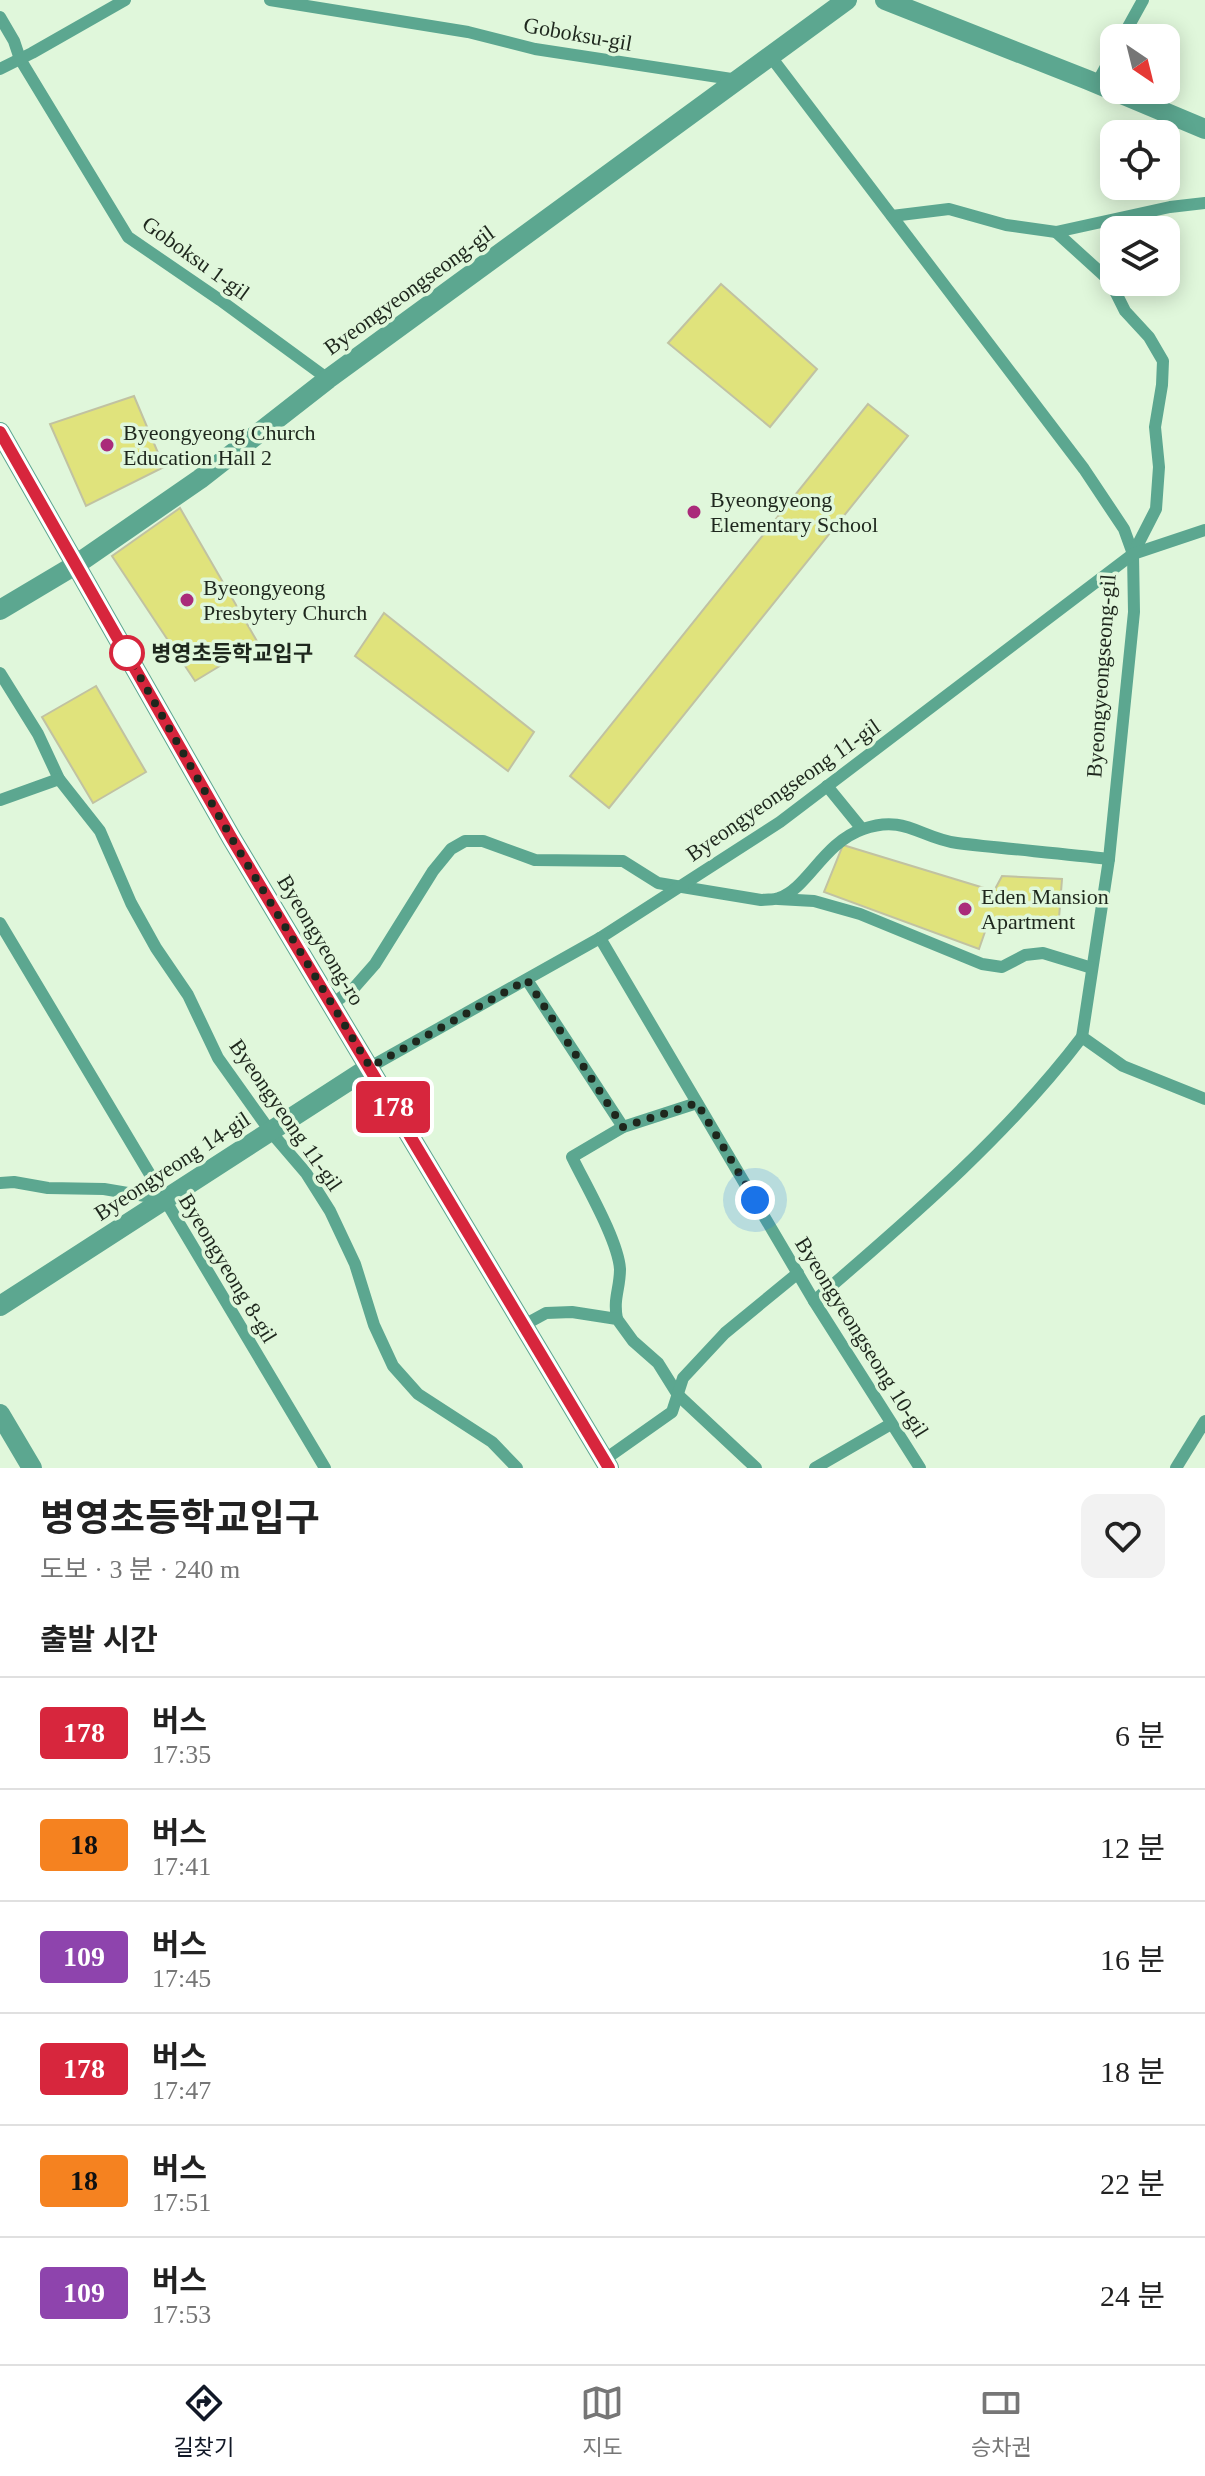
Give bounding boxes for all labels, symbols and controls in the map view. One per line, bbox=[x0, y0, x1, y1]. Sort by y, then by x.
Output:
street label: Goboksu-gil bbox=[522, 12, 634, 56]
north arrow bbox=[1100, 24, 1180, 104]
map controls bbox=[1100, 24, 1180, 296]
button: locate bbox=[1100, 120, 1180, 200]
street label: Goboksu 1-gil bbox=[137, 211, 255, 305]
button: layers bbox=[1100, 216, 1180, 296]
street label: Byeongyeongseong-gil bbox=[319, 220, 499, 360]
place label: Byeongyeong Church Education Hall 2 bbox=[123, 420, 315, 470]
marker: Byeongyeong Church Education Hall 2 bbox=[98, 436, 116, 454]
place label: Byeongyeong Elementary School bbox=[710, 487, 878, 537]
marker: Byeongyeong Elementary School bbox=[685, 503, 703, 521]
street label: Byeongyeongseong-gil bbox=[1081, 573, 1121, 779]
place label: Byeongyeong Presbytery Church bbox=[203, 575, 367, 625]
marker: Byeongyeong Presbytery Church bbox=[178, 591, 196, 609]
marker: 병영초등학교입구 bbox=[110, 636, 144, 670]
place label: 병영초등학교입구 bbox=[151, 641, 313, 666]
street label: Byeongyeongseong 11-gil bbox=[681, 714, 885, 866]
street label: Byeongyeong-ro bbox=[272, 870, 370, 1010]
place label: Eden Mansion Apartment bbox=[981, 884, 1109, 934]
marker: Eden Mansion Apartment bbox=[956, 900, 974, 918]
street label: Byeongyeong 11-gil bbox=[224, 1034, 348, 1196]
line badge: 178 bbox=[347, 1081, 439, 1133]
text: 178 bbox=[372, 1091, 414, 1122]
street label: Byeongyeong 14-gil bbox=[90, 1106, 254, 1226]
your location bbox=[735, 1180, 775, 1220]
street label: Byeongyeong 8-gil bbox=[174, 1189, 282, 1347]
street label: Byeongyeongseong 10-gil bbox=[790, 1232, 934, 1442]
button: heart bbox=[1081, 1494, 1165, 1578]
text: 병영초등학교입구 bbox=[40, 1497, 320, 1539]
text: 도보 · 3 분 · 240 m bbox=[40, 1555, 240, 1584]
text: 출발 시간 bbox=[40, 1623, 158, 1656]
text: 버스 bbox=[152, 1704, 207, 1737]
text: 178 bbox=[63, 1717, 105, 1748]
text: 6 분 bbox=[1115, 1719, 1165, 1752]
text: 17:35 bbox=[152, 1740, 211, 1769]
text: 버스 bbox=[152, 1816, 207, 1849]
text: 18 bbox=[70, 1829, 98, 1860]
text: 12 분 bbox=[1100, 1831, 1165, 1864]
text: 17:41 bbox=[152, 1852, 211, 1881]
text: 버스 bbox=[152, 1928, 207, 1961]
text: 109 bbox=[63, 1941, 105, 1972]
text: 16 분 bbox=[1100, 1943, 1165, 1976]
text: 17:45 bbox=[152, 1964, 211, 1993]
text: 버스 bbox=[152, 2040, 207, 2073]
text: 178 bbox=[63, 2053, 105, 2084]
text: 18 분 bbox=[1100, 2055, 1165, 2088]
text: 17:47 bbox=[152, 2076, 211, 2105]
text: 버스 bbox=[152, 2152, 207, 2185]
text: 18 bbox=[70, 2165, 98, 2196]
text: 22 분 bbox=[1100, 2167, 1165, 2200]
text: 17:51 bbox=[152, 2188, 211, 2217]
text: 버스 bbox=[152, 2264, 207, 2297]
text: 109 bbox=[63, 2277, 105, 2308]
text: 24 분 bbox=[1100, 2279, 1165, 2312]
text: 17:53 bbox=[152, 2300, 211, 2329]
tab: 길찾기 bbox=[173, 2381, 234, 2461]
tab: 지도 bbox=[580, 2381, 624, 2461]
tab: 승차권 bbox=[971, 2381, 1032, 2461]

